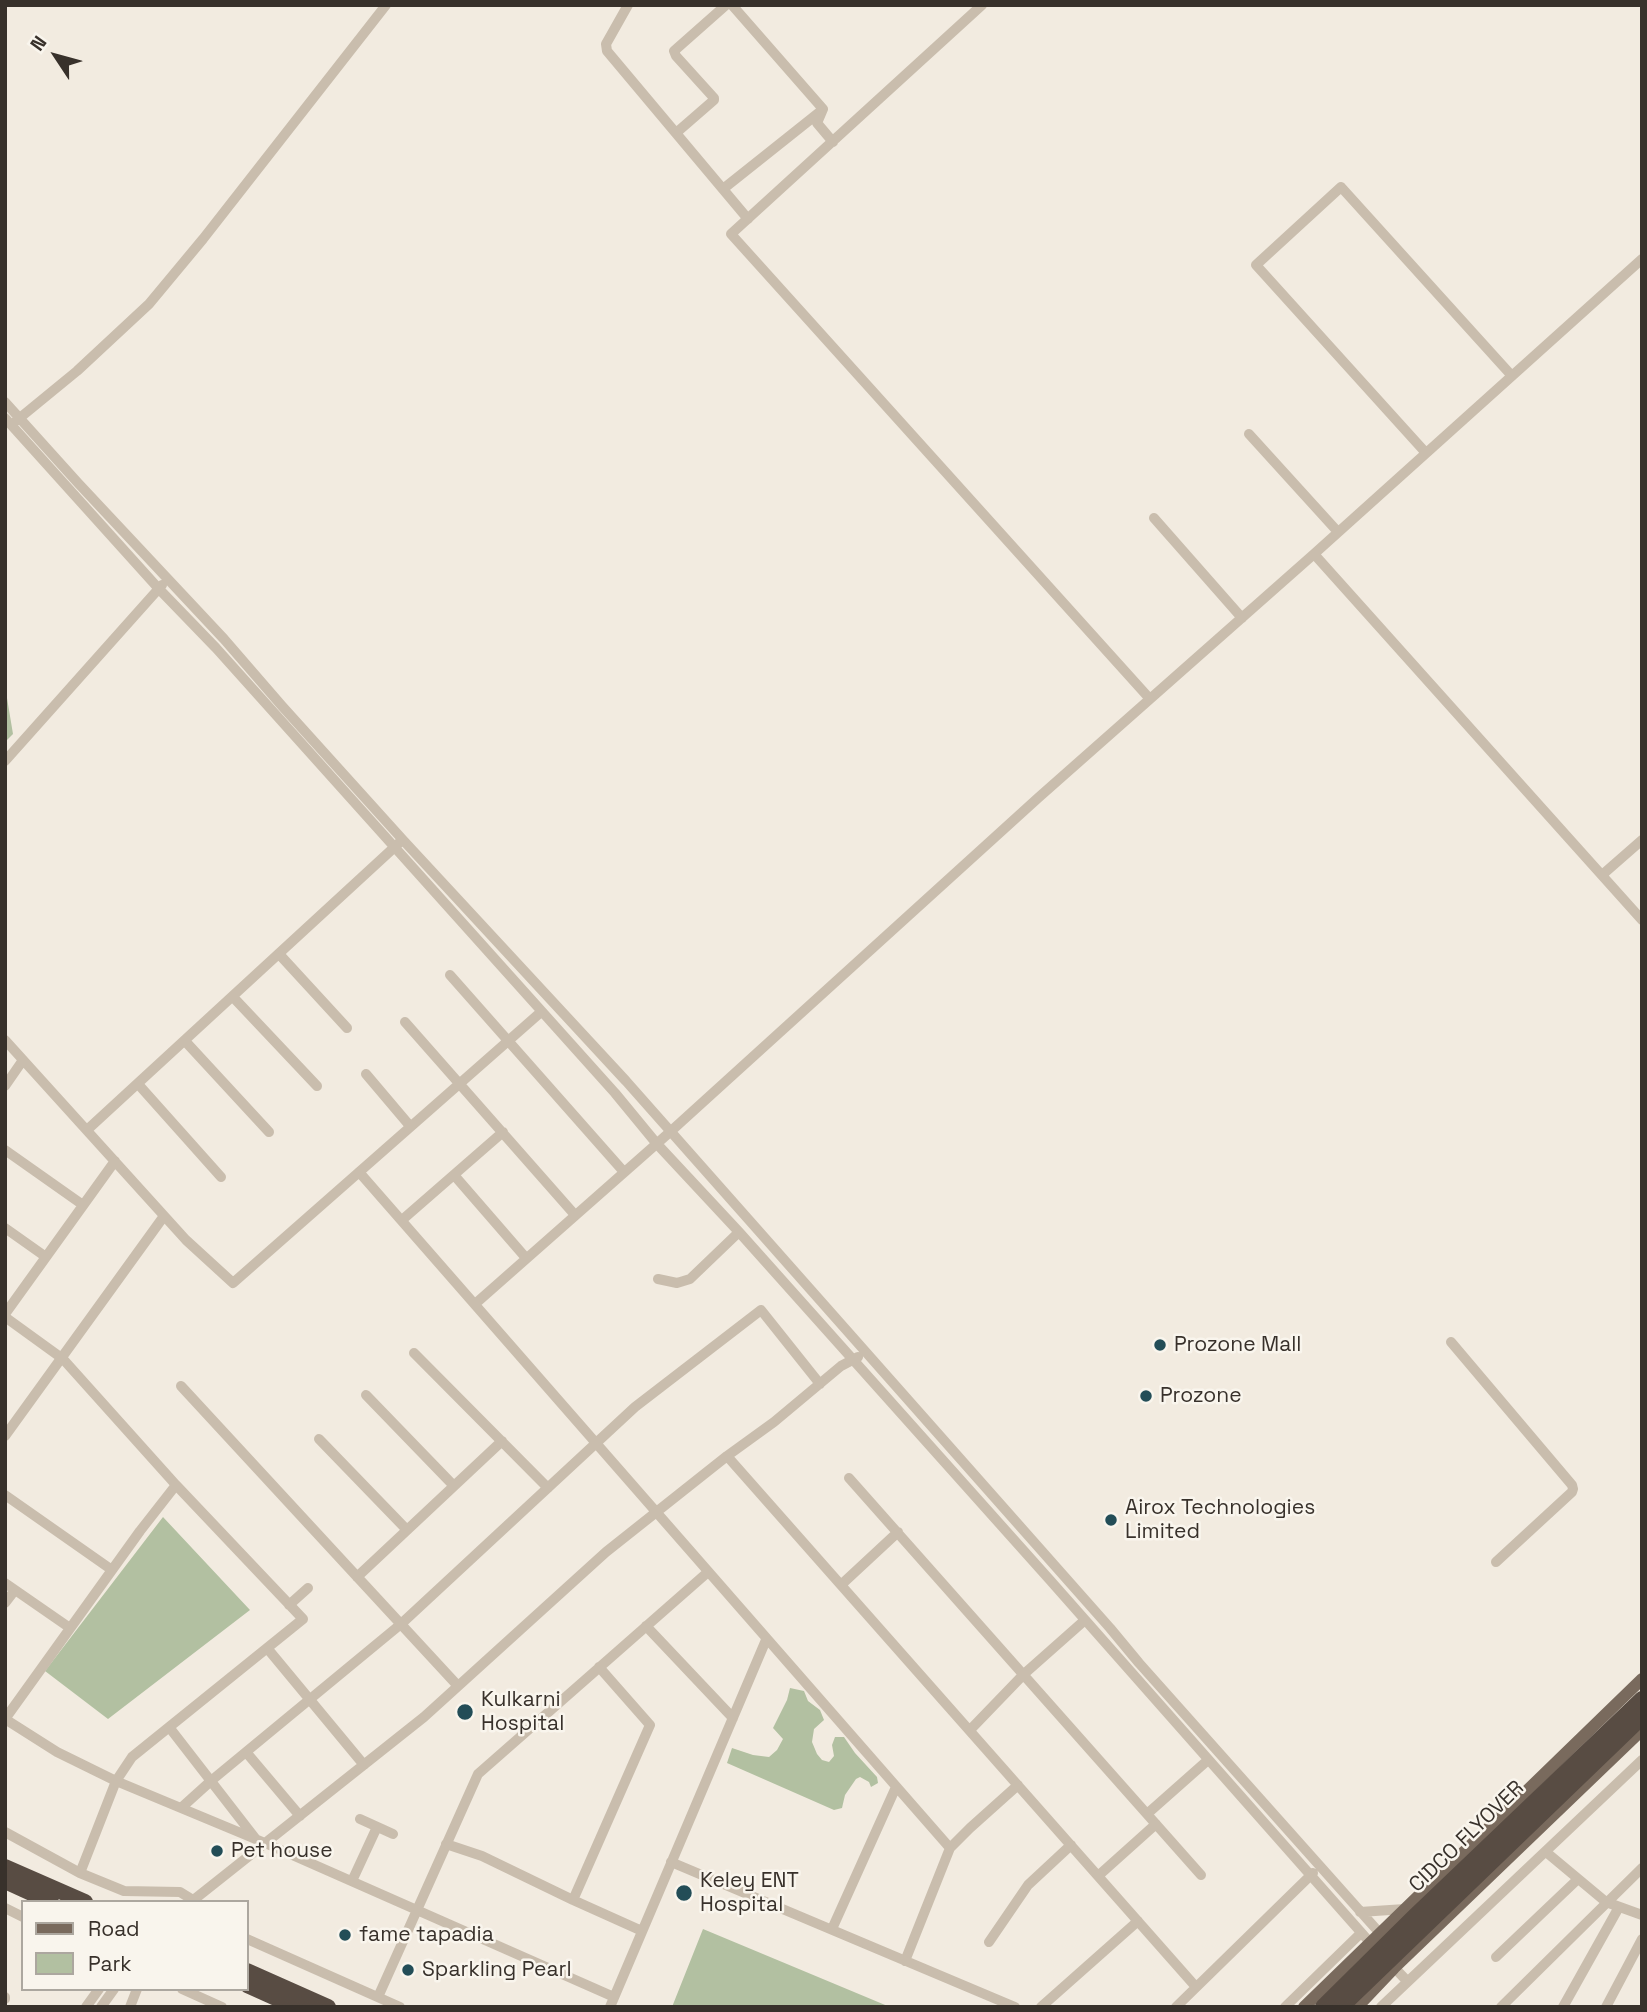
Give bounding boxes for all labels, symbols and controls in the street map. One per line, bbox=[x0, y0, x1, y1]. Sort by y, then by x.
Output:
north arrow bbox=[21, 21, 91, 91]
text: N bbox=[25, 31, 52, 56]
place label: Prozone Mall bbox=[1174, 1332, 1302, 1358]
marker: Prozone Mall bbox=[1152, 1337, 1168, 1353]
place label: Prozone bbox=[1160, 1383, 1242, 1409]
marker: Prozone bbox=[1138, 1388, 1154, 1404]
place label: Airox Technologies Limited bbox=[1125, 1495, 1315, 1545]
marker: Airox Technologies Limited bbox=[1103, 1512, 1119, 1528]
place label: Kulkarni Hospital bbox=[481, 1687, 564, 1737]
marker: Kulkarni Hospital bbox=[455, 1702, 475, 1722]
street label: CIDCO FLYOVER bbox=[1404, 1776, 1530, 1898]
place label: Pet house bbox=[231, 1838, 333, 1864]
marker: Pet house bbox=[209, 1843, 225, 1859]
place label: Keley ENT Hospital bbox=[700, 1868, 799, 1918]
marker: Keley ENT Hospital bbox=[674, 1883, 694, 1903]
legend bbox=[21, 1900, 248, 1991]
text: Road bbox=[88, 1915, 140, 1942]
place label: fame tapadia bbox=[359, 1922, 494, 1948]
marker: fame tapadia bbox=[337, 1927, 353, 1943]
text: Park bbox=[88, 1950, 132, 1977]
place label: Sparkling Pearl bbox=[422, 1957, 572, 1983]
marker: Sparkling Pearl bbox=[400, 1962, 416, 1978]

